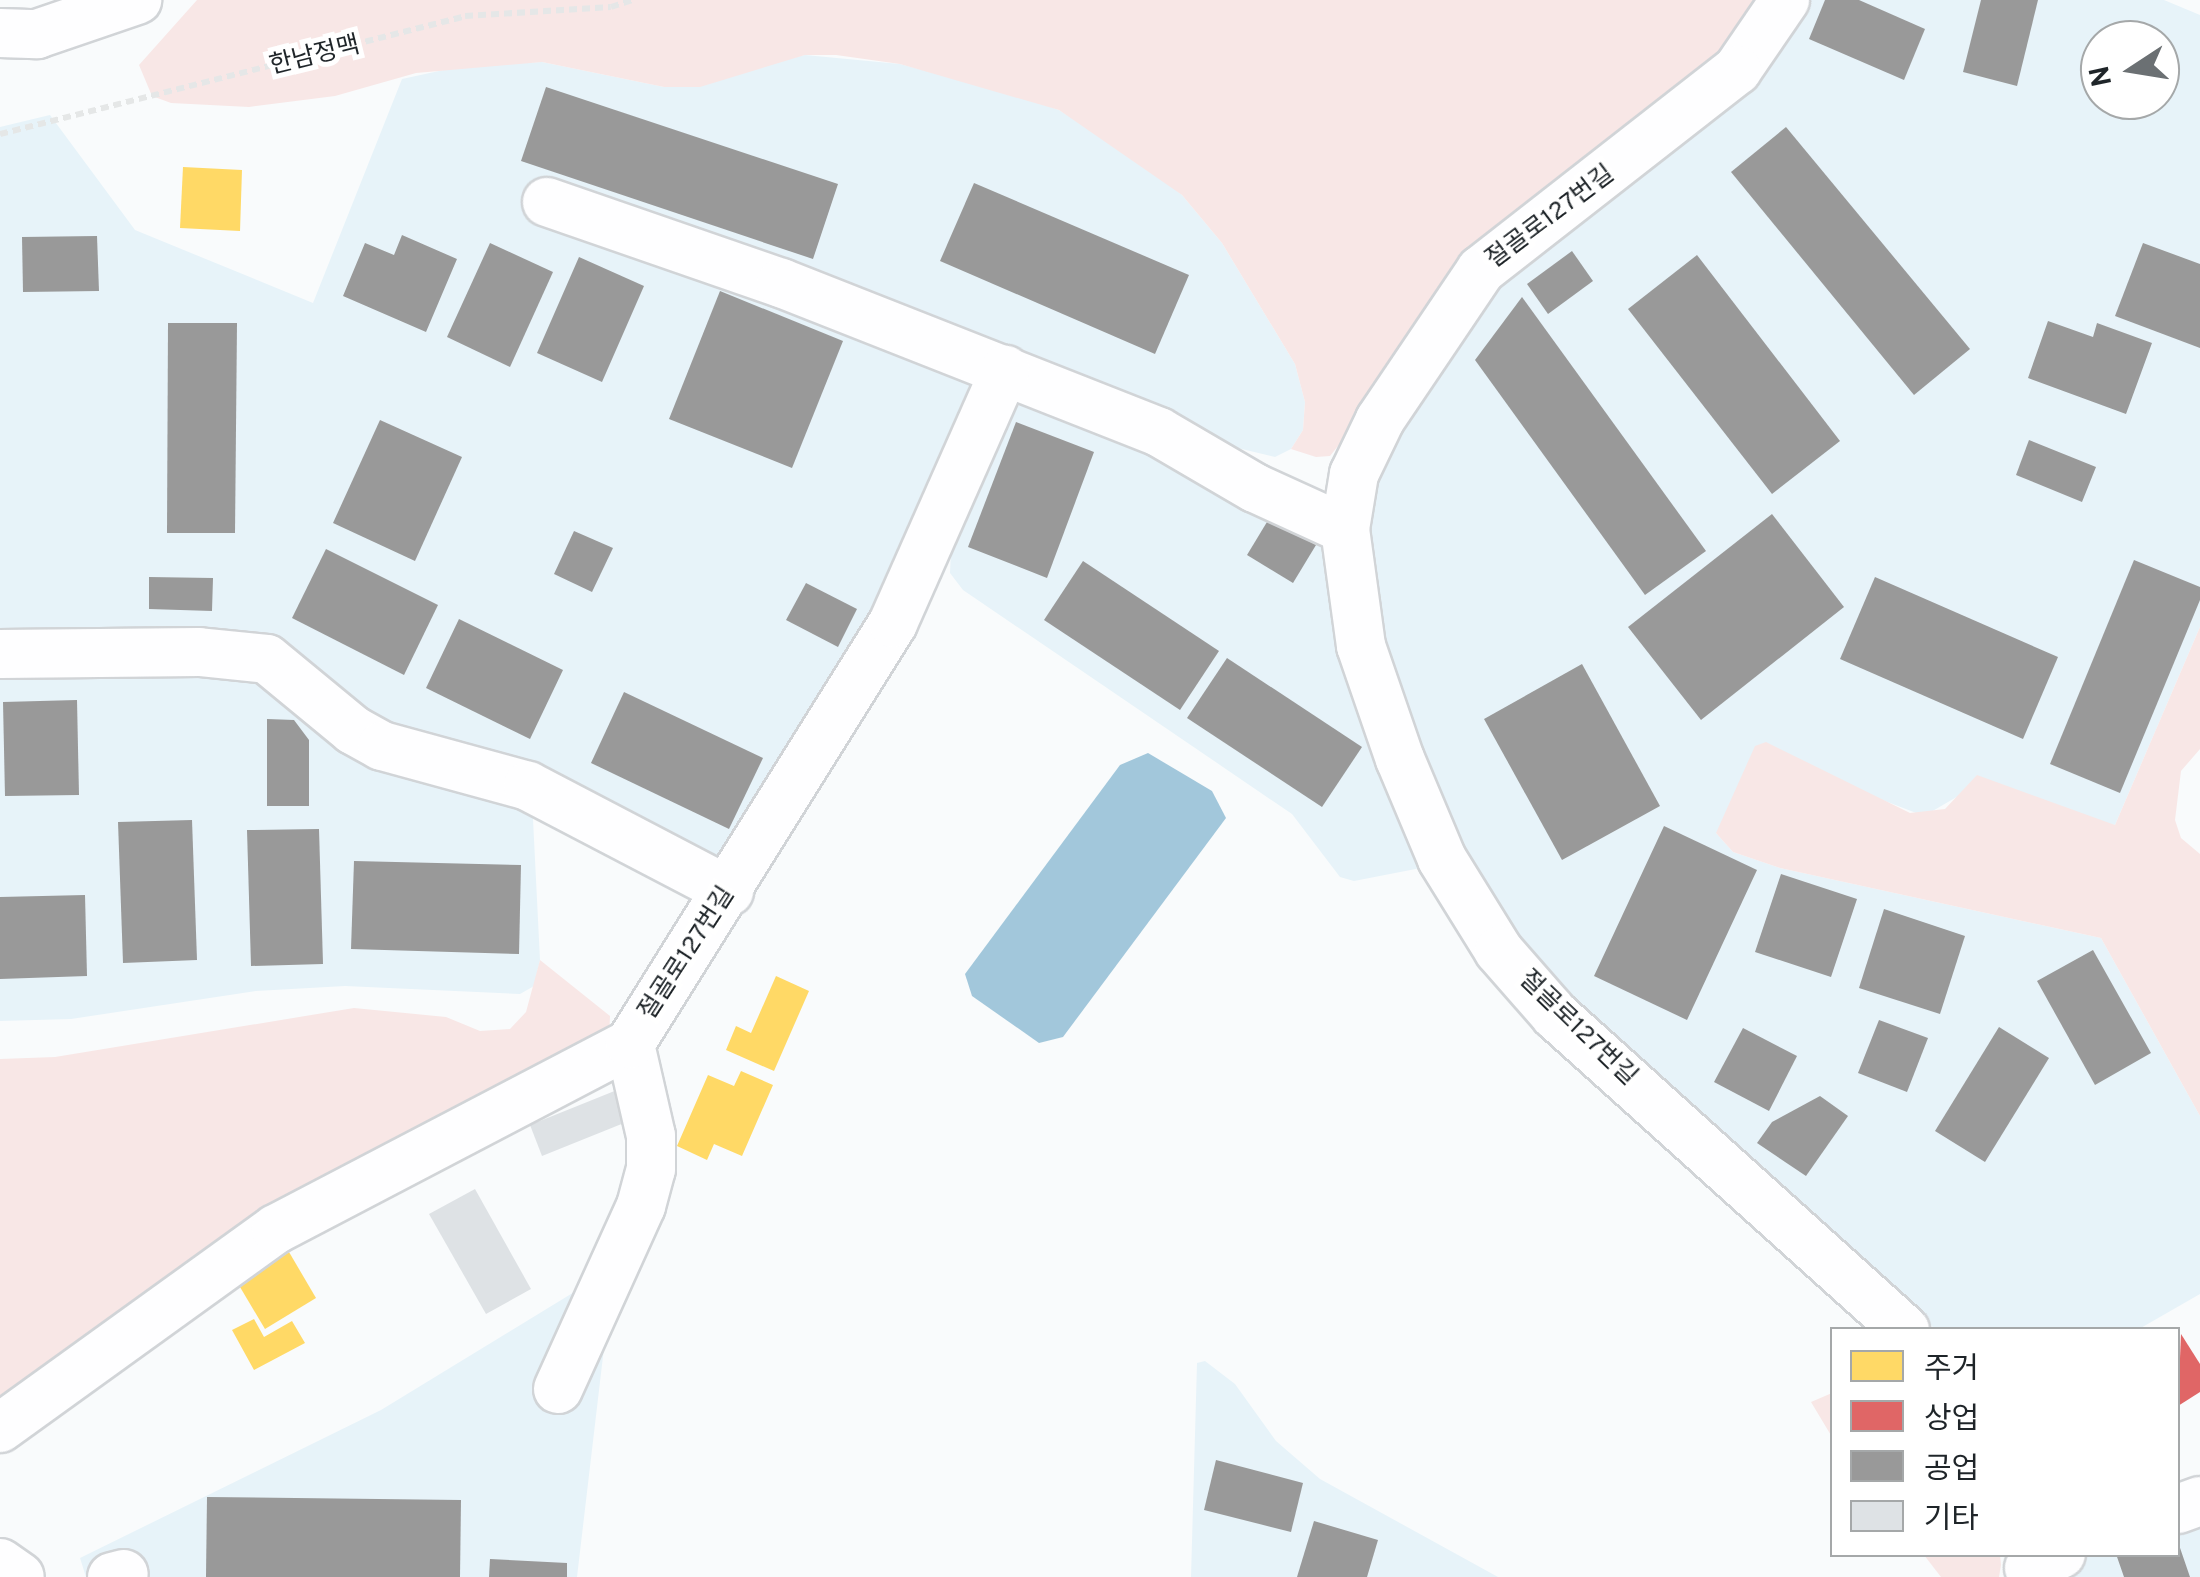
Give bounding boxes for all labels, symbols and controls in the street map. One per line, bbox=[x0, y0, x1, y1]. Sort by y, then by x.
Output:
north arrow bbox=[2080, 20, 2180, 120]
street label: 한남정맥 bbox=[267, 31, 363, 83]
text: N bbox=[2083, 62, 2122, 89]
street label: 절골로127번길 bbox=[1481, 160, 1621, 276]
street label: 절골로127번길 bbox=[634, 882, 742, 1026]
street label: 절골로127번길 bbox=[1512, 965, 1642, 1093]
legend bbox=[1830, 1327, 2180, 1557]
text: 주거 bbox=[1924, 1352, 1979, 1389]
text: 상업 bbox=[1924, 1402, 1979, 1439]
text: 공업 bbox=[1924, 1452, 1979, 1489]
text: 기타 bbox=[1924, 1502, 1979, 1539]

